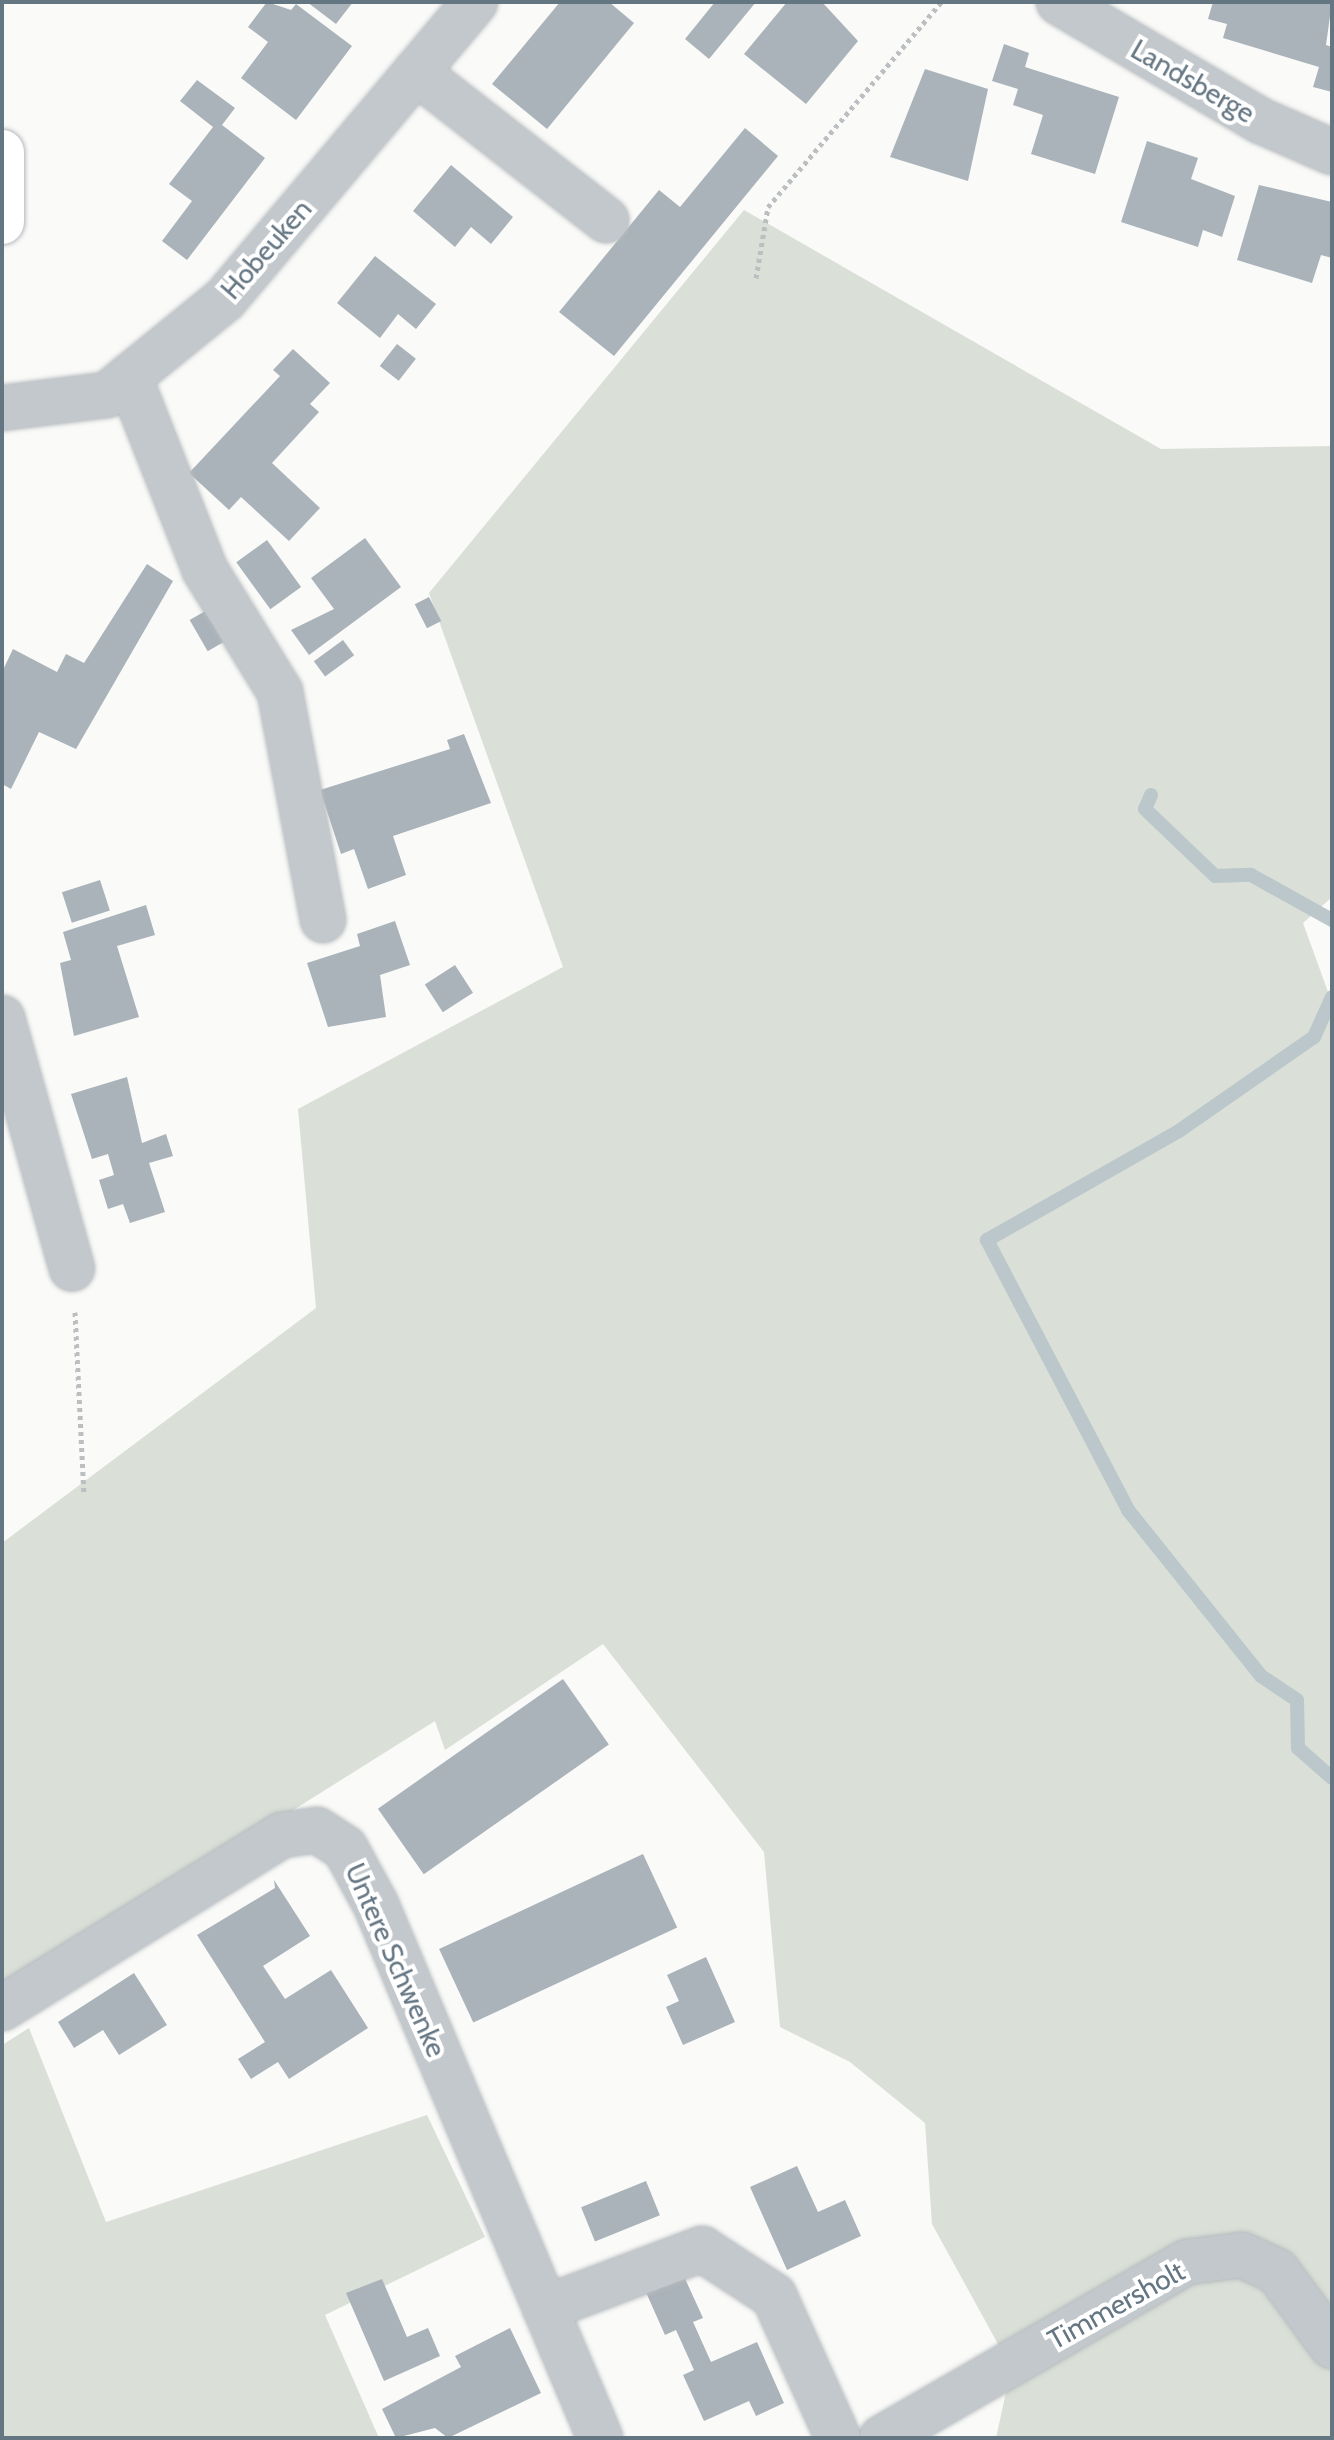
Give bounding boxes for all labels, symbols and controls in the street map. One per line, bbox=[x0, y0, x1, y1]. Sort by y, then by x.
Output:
street label: Landsberge bbox=[1125, 32, 1261, 130]
street label: Hobeuken bbox=[214, 192, 318, 306]
street label: Untere Schwenke bbox=[338, 1858, 454, 2062]
street label: Timmersholt bbox=[1042, 2254, 1190, 2356]

